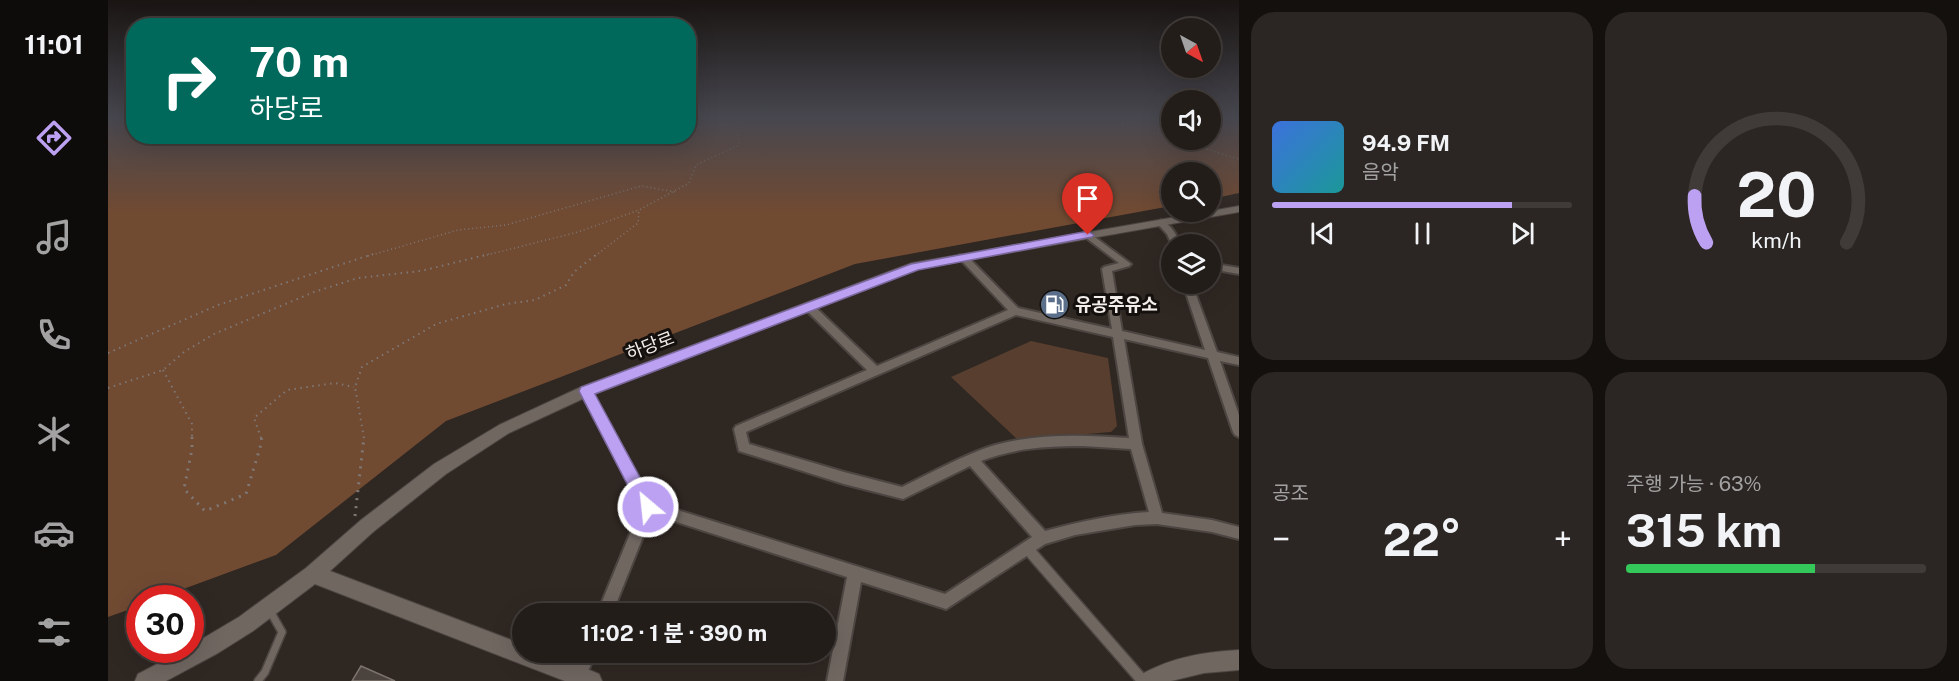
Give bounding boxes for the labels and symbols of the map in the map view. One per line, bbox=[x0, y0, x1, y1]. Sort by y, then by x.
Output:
north arrow bbox=[1161, 18, 1221, 78]
pin bbox=[1062, 173, 1113, 235]
fuel station icon: 유공주유소 bbox=[1038, 289, 1070, 321]
place label: 유공주유소 bbox=[1075, 294, 1158, 315]
street label: 하당로 bbox=[623, 327, 677, 364]
position arrow bbox=[616, 475, 680, 539]
speed limit sign: 30 bbox=[126, 585, 204, 663]

